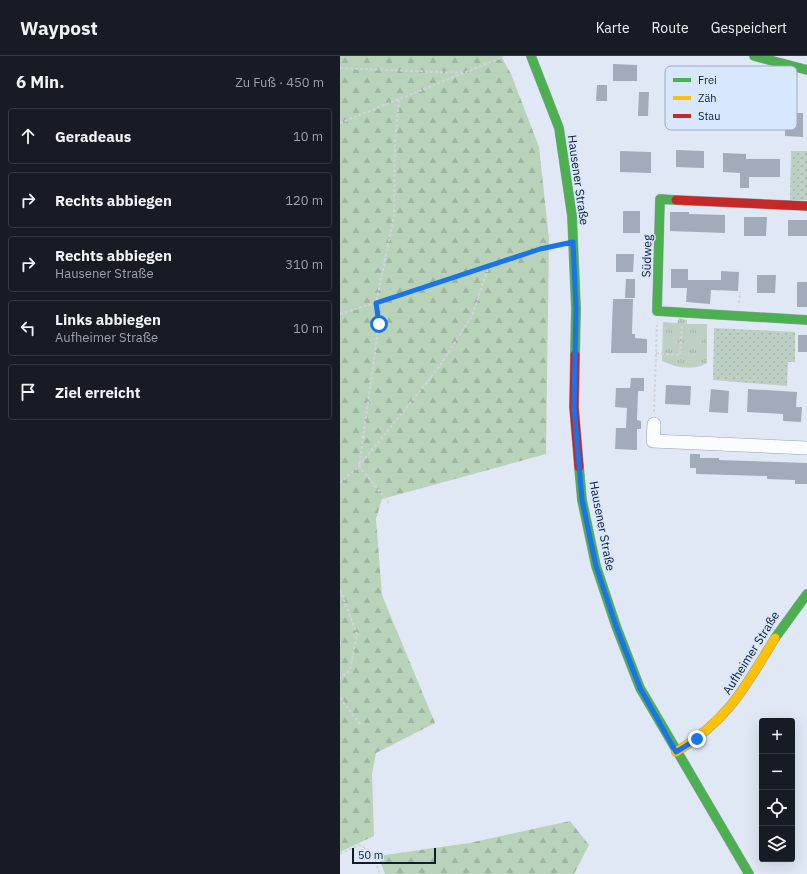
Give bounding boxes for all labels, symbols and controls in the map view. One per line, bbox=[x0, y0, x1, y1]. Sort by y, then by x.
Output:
text: Waypost bbox=[20, 16, 98, 40]
text: Karte bbox=[596, 19, 630, 37]
text: Route bbox=[652, 19, 689, 37]
text: Gespeichert bbox=[711, 19, 787, 37]
legend bbox=[665, 66, 797, 130]
text: 6 Min. bbox=[16, 71, 64, 93]
text: Frei bbox=[698, 73, 717, 87]
text: Zu Fuß · 450 m bbox=[235, 74, 324, 91]
text: Zäh bbox=[698, 91, 717, 105]
text: Stau bbox=[698, 109, 720, 123]
icon: ahead bbox=[17, 125, 39, 147]
text: Geradeaus bbox=[55, 127, 131, 146]
text: 10 m bbox=[293, 128, 323, 145]
street label: Hausener Straße bbox=[565, 134, 592, 226]
icon: right bbox=[17, 189, 39, 211]
text: Rechts abbiegen bbox=[55, 191, 172, 210]
text: 120 m bbox=[285, 192, 323, 209]
street label: Südweg bbox=[638, 234, 655, 278]
text: Rechts abbiegen bbox=[55, 246, 172, 265]
icon: right bbox=[17, 253, 39, 275]
text: 310 m bbox=[285, 256, 323, 273]
text: Hausener Straße bbox=[55, 265, 154, 282]
text: Links abbiegen bbox=[55, 310, 161, 329]
route start bbox=[370, 315, 388, 333]
icon: left bbox=[17, 317, 39, 339]
text: 10 m bbox=[293, 320, 323, 337]
text: Aufheimer Straße bbox=[55, 329, 158, 346]
icon: arrive bbox=[17, 381, 39, 403]
text: Ziel erreicht bbox=[55, 383, 141, 402]
street label: Hausener Straße bbox=[586, 480, 619, 572]
street label: Aufheimer Straße bbox=[719, 608, 782, 697]
map controls bbox=[759, 718, 795, 862]
button: + bbox=[759, 718, 795, 754]
route end bbox=[688, 730, 706, 748]
button: − bbox=[759, 754, 795, 790]
button: locate bbox=[759, 790, 795, 826]
button: layers bbox=[759, 826, 795, 862]
scale bar bbox=[352, 846, 436, 865]
text: 50 m bbox=[358, 848, 383, 862]

